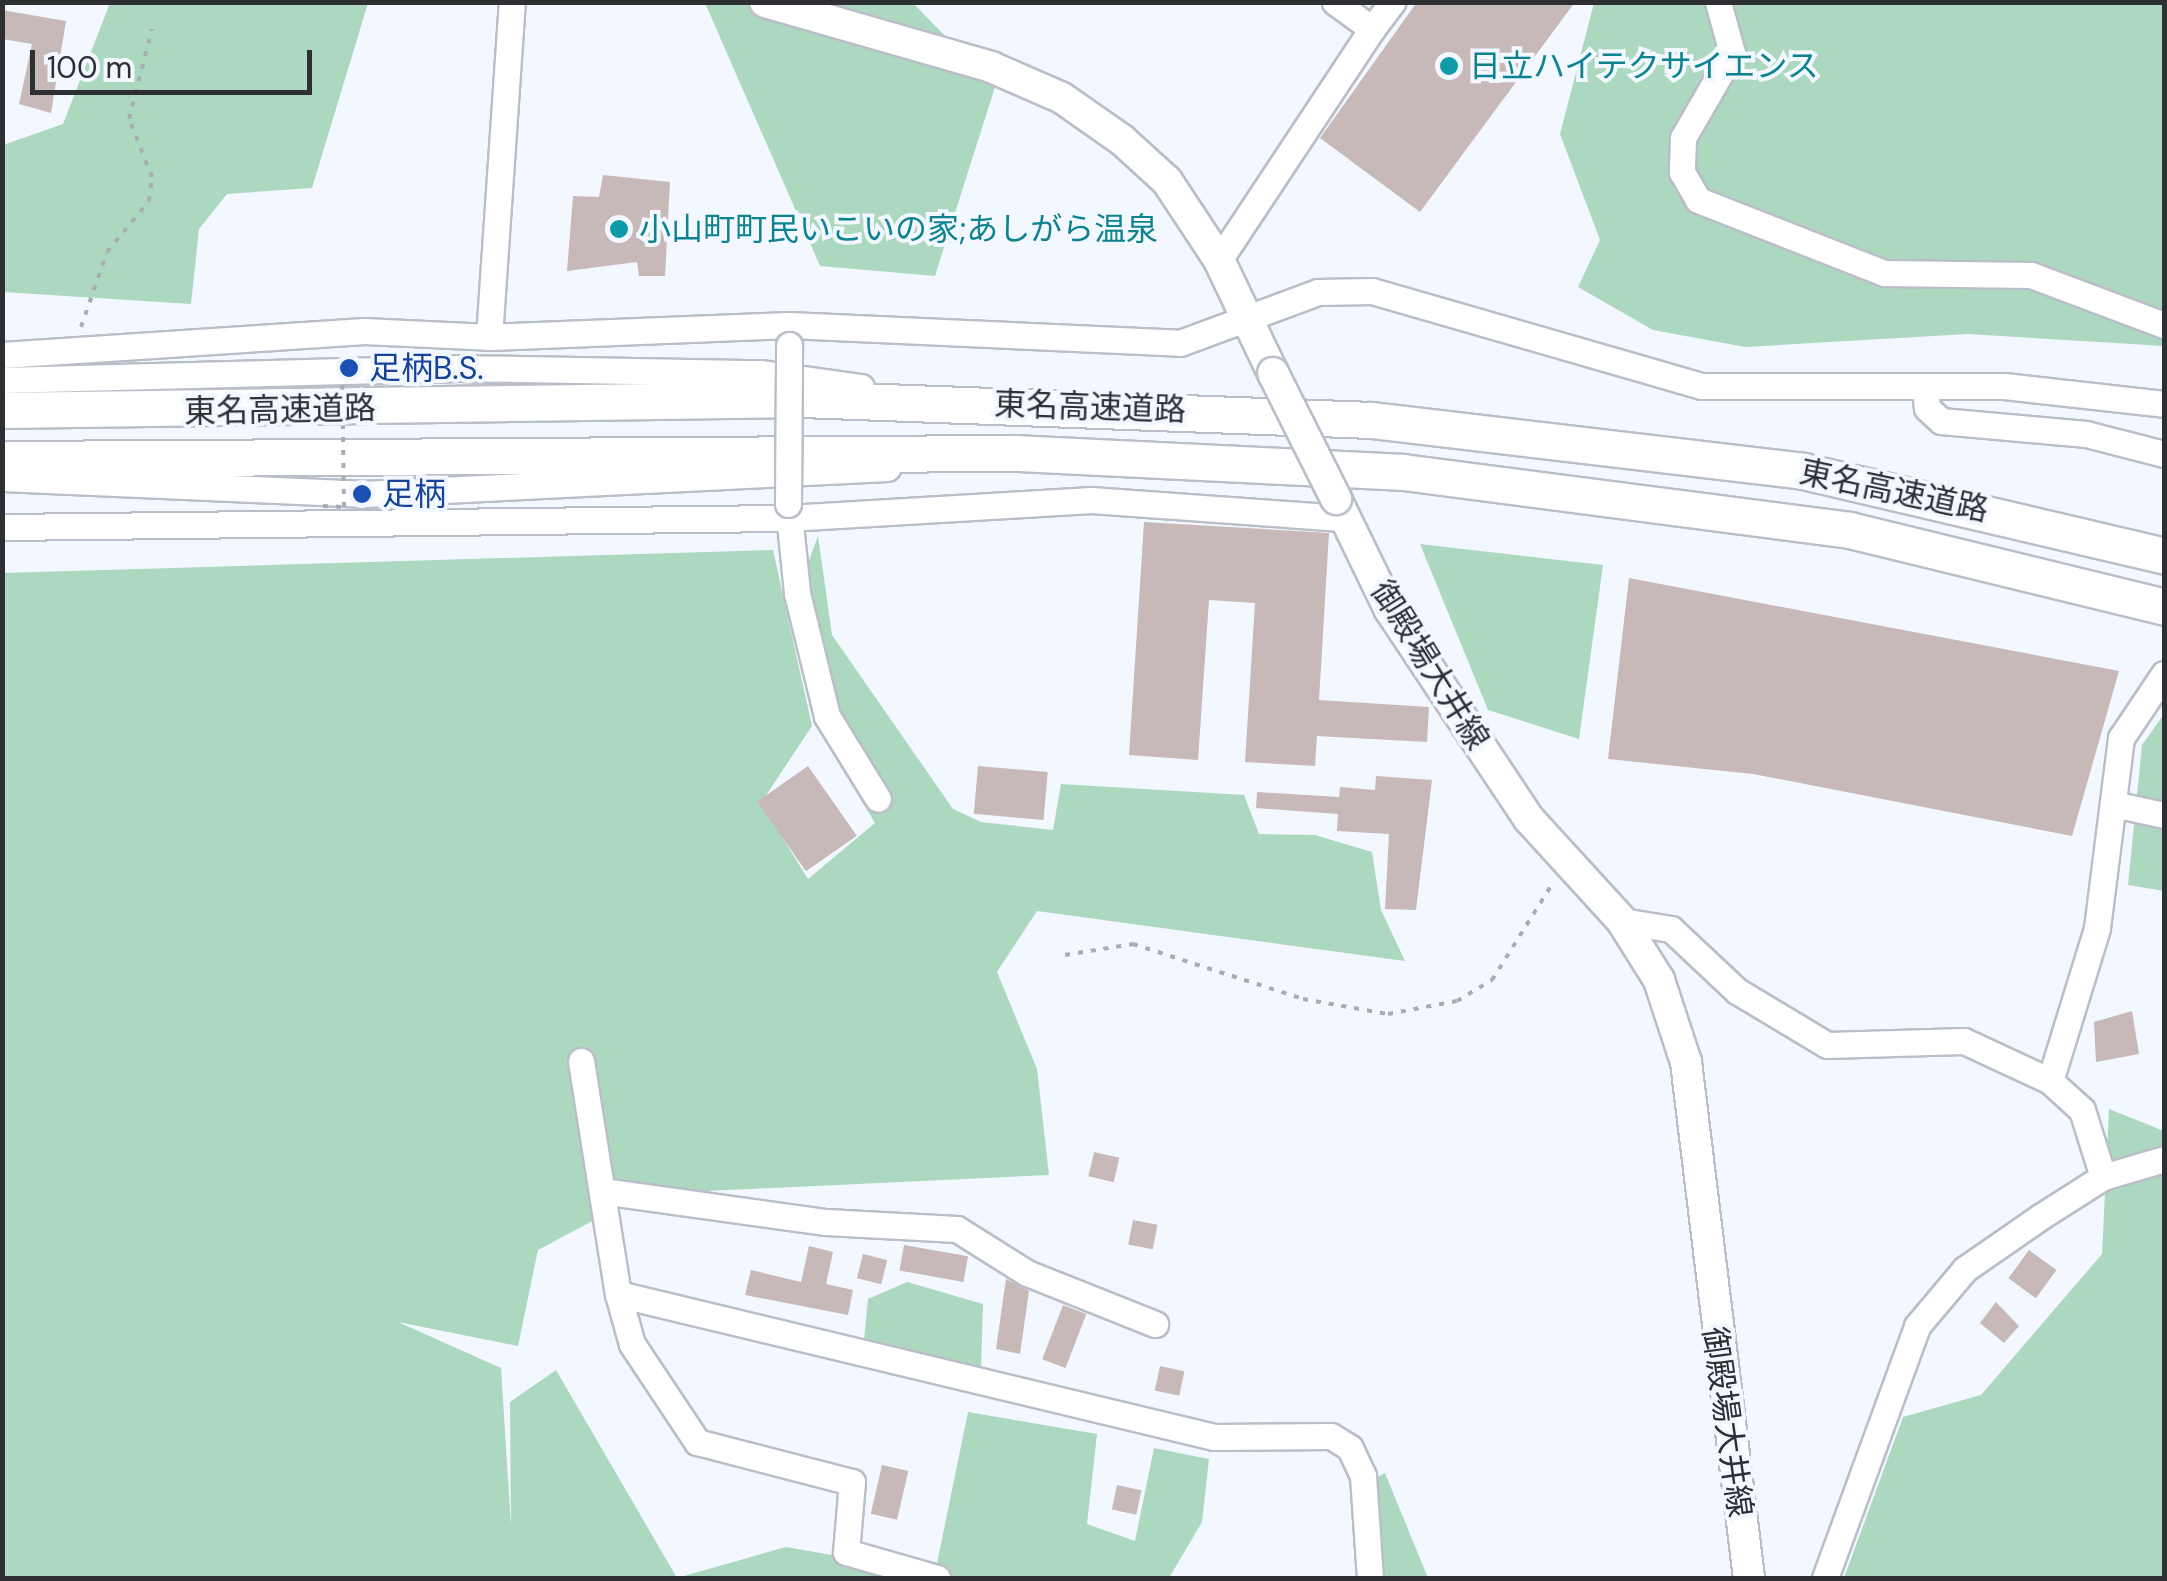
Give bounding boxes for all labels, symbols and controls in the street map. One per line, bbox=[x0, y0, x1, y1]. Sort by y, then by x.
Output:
scale bar bbox=[35, 30, 318, 92]
place label: 日立ハイテクサイエンス bbox=[1469, 47, 1821, 85]
text: 100 m bbox=[47, 48, 132, 87]
marker: 日立ハイテクサイエンス bbox=[1438, 55, 1460, 77]
place label: 小山町町民いこいの家;あしがら温泉 bbox=[639, 210, 1158, 248]
marker: 小山町町民いこいの家;あしがら温泉 bbox=[608, 218, 630, 240]
place label: 足柄B.S. bbox=[369, 349, 484, 387]
marker: 足柄B.S. bbox=[338, 357, 360, 379]
street label: 東名高速道路 bbox=[993, 384, 1187, 430]
street label: 東名高速道路 bbox=[184, 389, 376, 431]
street label: 東名高速道路 bbox=[1796, 452, 1992, 530]
place label: 足柄 bbox=[382, 475, 446, 513]
marker: 足柄 bbox=[351, 483, 373, 505]
street label: 御殿場大井線 bbox=[1363, 573, 1497, 757]
street label: 御殿場大井線 bbox=[1695, 1324, 1759, 1520]

